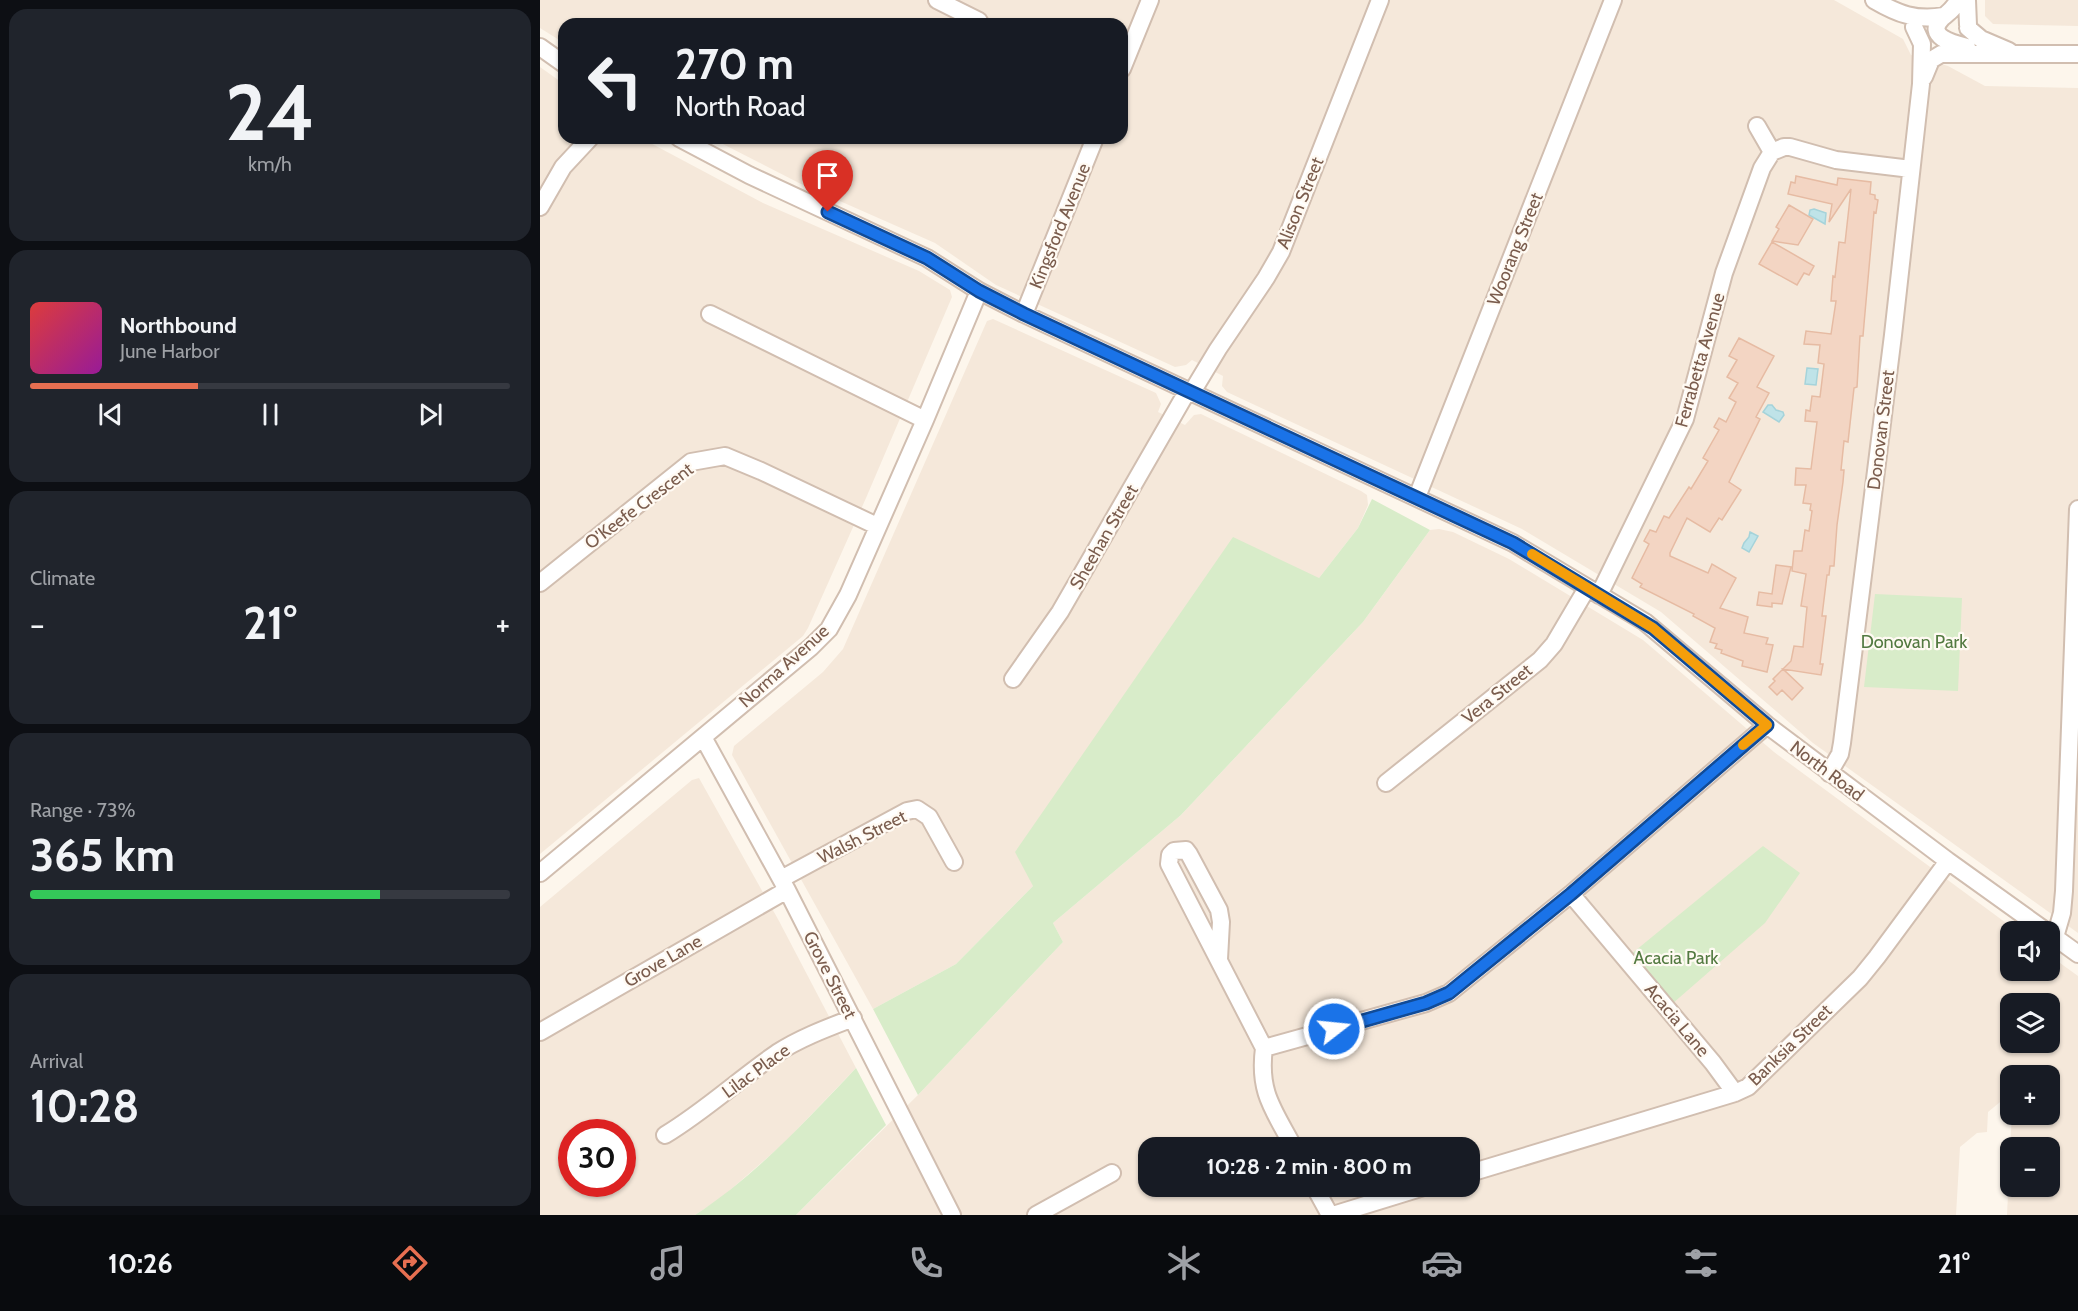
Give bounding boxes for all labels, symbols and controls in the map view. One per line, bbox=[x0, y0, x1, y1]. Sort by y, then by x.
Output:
text: 270 m bbox=[675, 38, 794, 90]
icon: left bbox=[576, 42, 654, 120]
text: 24 bbox=[225, 65, 315, 160]
text: North Road bbox=[675, 90, 805, 123]
pin bbox=[802, 150, 853, 212]
text: km/h bbox=[248, 152, 292, 176]
street label: Alison Street bbox=[1272, 154, 1328, 252]
icon: arrive bbox=[811, 159, 844, 192]
street label: Kingsford Avenue bbox=[1025, 160, 1095, 292]
street label: Woorang Street bbox=[1482, 189, 1548, 309]
street label: Ferrabetta Avenue bbox=[1670, 290, 1730, 430]
text: Northbound bbox=[120, 312, 237, 339]
text: June Harbor bbox=[120, 339, 220, 363]
street label: Donovan Street bbox=[1863, 369, 1899, 491]
icon: previous bbox=[94, 398, 127, 431]
icon: pause bbox=[254, 398, 287, 431]
icon: next bbox=[414, 398, 447, 431]
street label: O'Keefe Crescent bbox=[580, 458, 698, 554]
street label: Sheehan Street bbox=[1065, 481, 1143, 593]
text: Climate bbox=[30, 566, 95, 590]
text: 21° bbox=[243, 596, 297, 650]
text: − bbox=[30, 604, 45, 644]
text: + bbox=[495, 604, 510, 644]
street label: Norma Avenue bbox=[734, 620, 834, 712]
park label: Donovan Park bbox=[1861, 631, 1968, 653]
street label: Vera Street bbox=[1458, 659, 1536, 729]
street label: North Road bbox=[1786, 736, 1868, 806]
text: Range · 73% bbox=[30, 798, 136, 822]
street label: Walsh Street bbox=[814, 805, 910, 869]
text: 365 km bbox=[30, 828, 175, 882]
map controls bbox=[2000, 921, 2060, 1197]
button: sound bbox=[2000, 921, 2060, 981]
street label: Grove Street bbox=[799, 928, 861, 1022]
street label: Grove Lane bbox=[620, 930, 706, 992]
park label: Acacia Park bbox=[1634, 947, 1719, 969]
street label: Acacia Lane bbox=[1640, 979, 1714, 1061]
button: layers bbox=[2000, 993, 2060, 1053]
position arrow bbox=[1302, 997, 1366, 1061]
street label: Banksia Street bbox=[1744, 1000, 1836, 1090]
street label: Lilac Place bbox=[718, 1039, 794, 1103]
text: Arrival bbox=[30, 1049, 83, 1073]
button: + bbox=[2000, 1065, 2060, 1125]
text: 10:28 bbox=[30, 1079, 139, 1133]
speed limit sign: 30 bbox=[558, 1119, 636, 1197]
button: − bbox=[2000, 1137, 2060, 1197]
text: 10:28 · 2 min · 800 m bbox=[1206, 1153, 1412, 1180]
icon: directions bbox=[389, 1242, 431, 1284]
icon: music bbox=[647, 1242, 689, 1284]
icon: phone bbox=[905, 1242, 947, 1284]
icon: climate bbox=[1163, 1242, 1205, 1284]
icon: car bbox=[1421, 1242, 1463, 1284]
icon: filters bbox=[1680, 1242, 1722, 1284]
text: 10:26 bbox=[108, 1247, 173, 1280]
text: 21° bbox=[1938, 1247, 1970, 1280]

